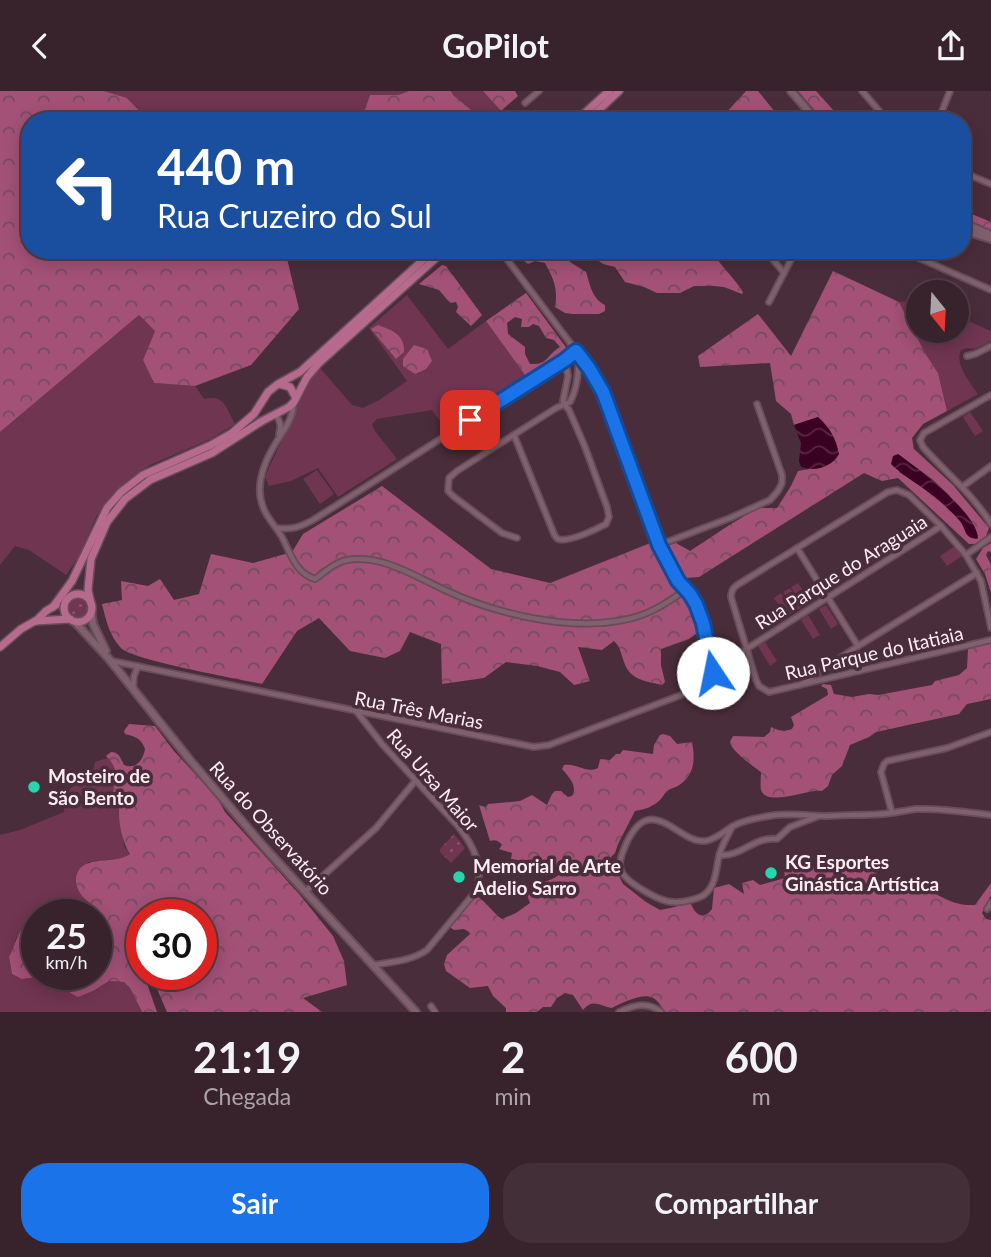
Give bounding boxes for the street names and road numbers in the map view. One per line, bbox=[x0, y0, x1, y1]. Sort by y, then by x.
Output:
street label: Rua Parque do Araguaia bbox=[751, 509, 931, 634]
street label: Rua Parque do Itatiaia bbox=[783, 621, 965, 684]
street label: Rua Três Marias bbox=[353, 686, 485, 733]
street label: Rua Ursa Maior bbox=[383, 724, 484, 836]
street label: Rua do Observatório bbox=[205, 756, 338, 899]

